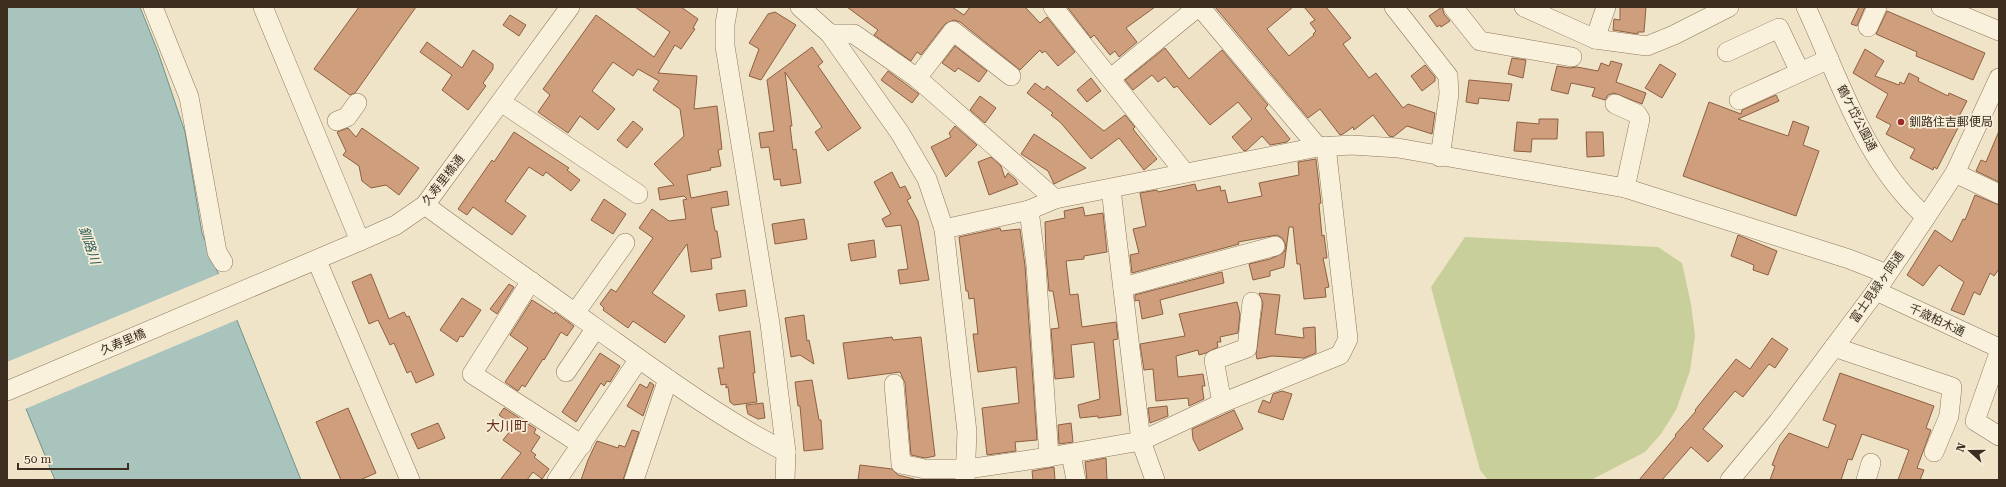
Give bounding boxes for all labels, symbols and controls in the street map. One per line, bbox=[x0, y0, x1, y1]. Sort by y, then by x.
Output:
street label: 鶴ケ岱公園通 bbox=[1834, 83, 1880, 153]
place label: 釧路住吉郵便局 bbox=[1909, 115, 1993, 129]
marker: 釧路住吉郵便局 bbox=[1896, 117, 1906, 127]
street label: 久寿里橋通 bbox=[419, 152, 467, 208]
water label: 釧路川 bbox=[76, 224, 104, 268]
street label: 富士見緑ヶ岡通 bbox=[1847, 249, 1907, 325]
street label: 千歳柏木通 bbox=[1907, 301, 1967, 339]
street label: 久寿里橋 bbox=[98, 326, 148, 358]
district label: 大川町 bbox=[486, 418, 528, 434]
north arrow bbox=[1950, 431, 1990, 471]
text: N bbox=[1954, 441, 1969, 454]
scale bar bbox=[18, 445, 128, 471]
text: 50 m bbox=[24, 452, 51, 466]

